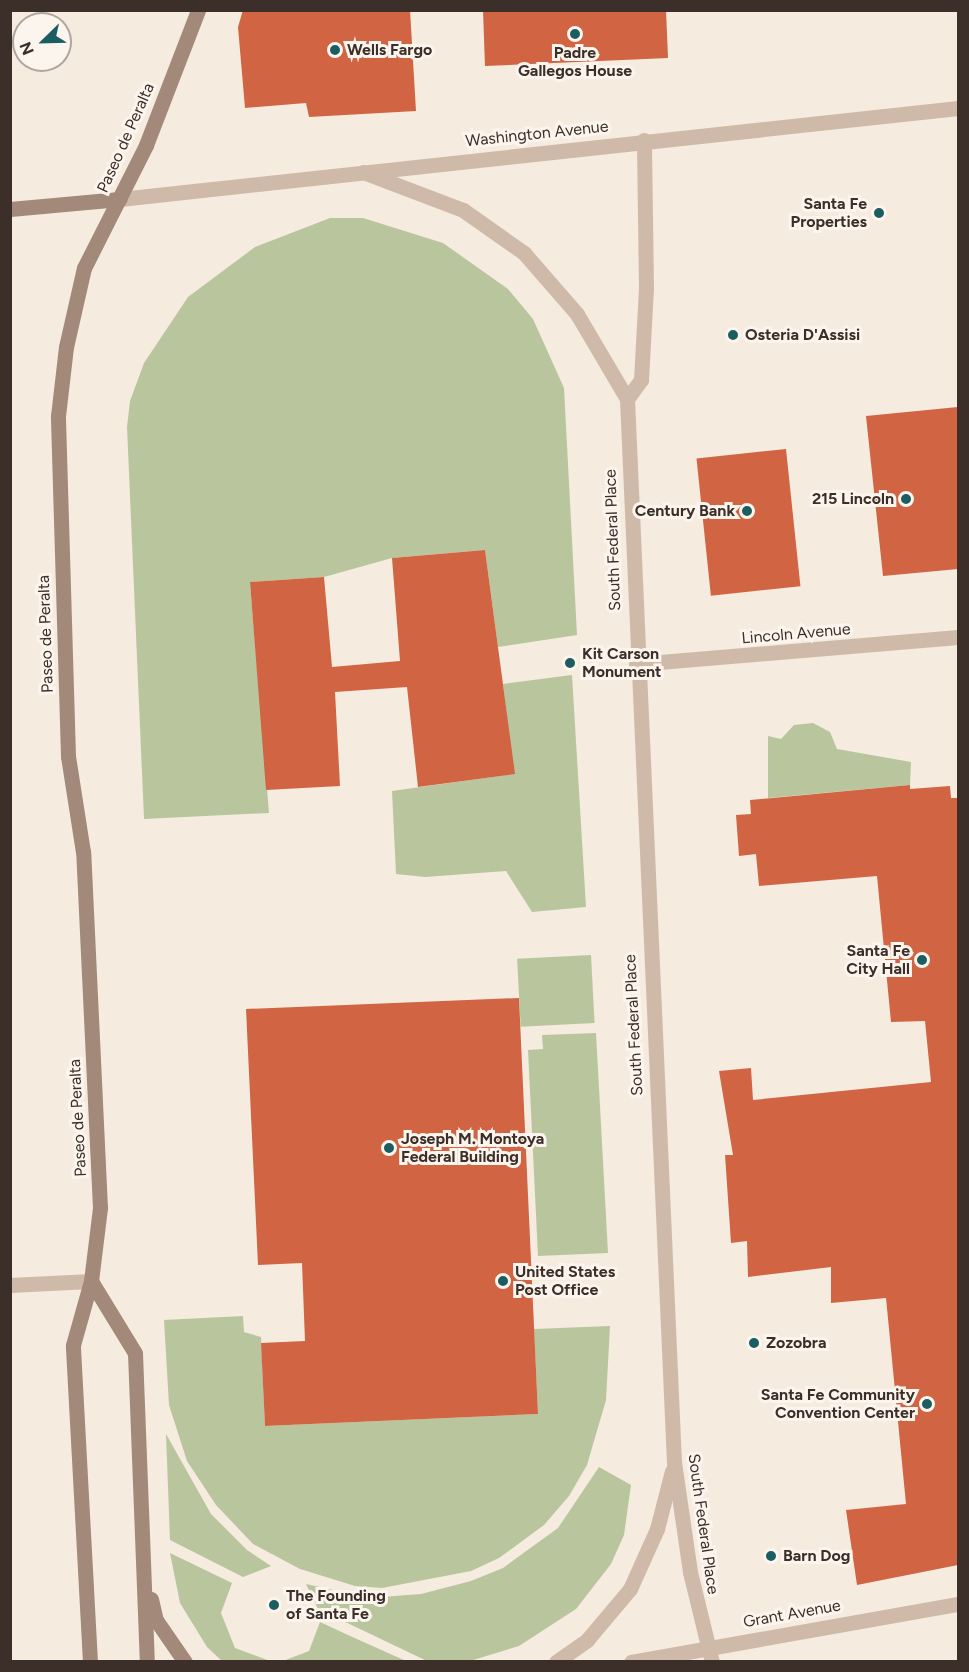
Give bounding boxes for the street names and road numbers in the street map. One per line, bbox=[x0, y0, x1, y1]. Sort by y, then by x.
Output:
street label: Paseo de Peralta bbox=[93, 80, 159, 196]
street label: Washington Avenue bbox=[465, 117, 609, 151]
street label: South Federal Place bbox=[601, 469, 625, 611]
street label: Paseo de Peralta bbox=[34, 575, 58, 693]
street label: Lincoln Avenue bbox=[741, 620, 851, 648]
street label: South Federal Place bbox=[621, 954, 647, 1096]
street label: Paseo de Peralta bbox=[65, 1059, 91, 1177]
street label: South Federal Place bbox=[684, 1452, 722, 1596]
street label: Grant Avenue bbox=[742, 1596, 842, 1632]

